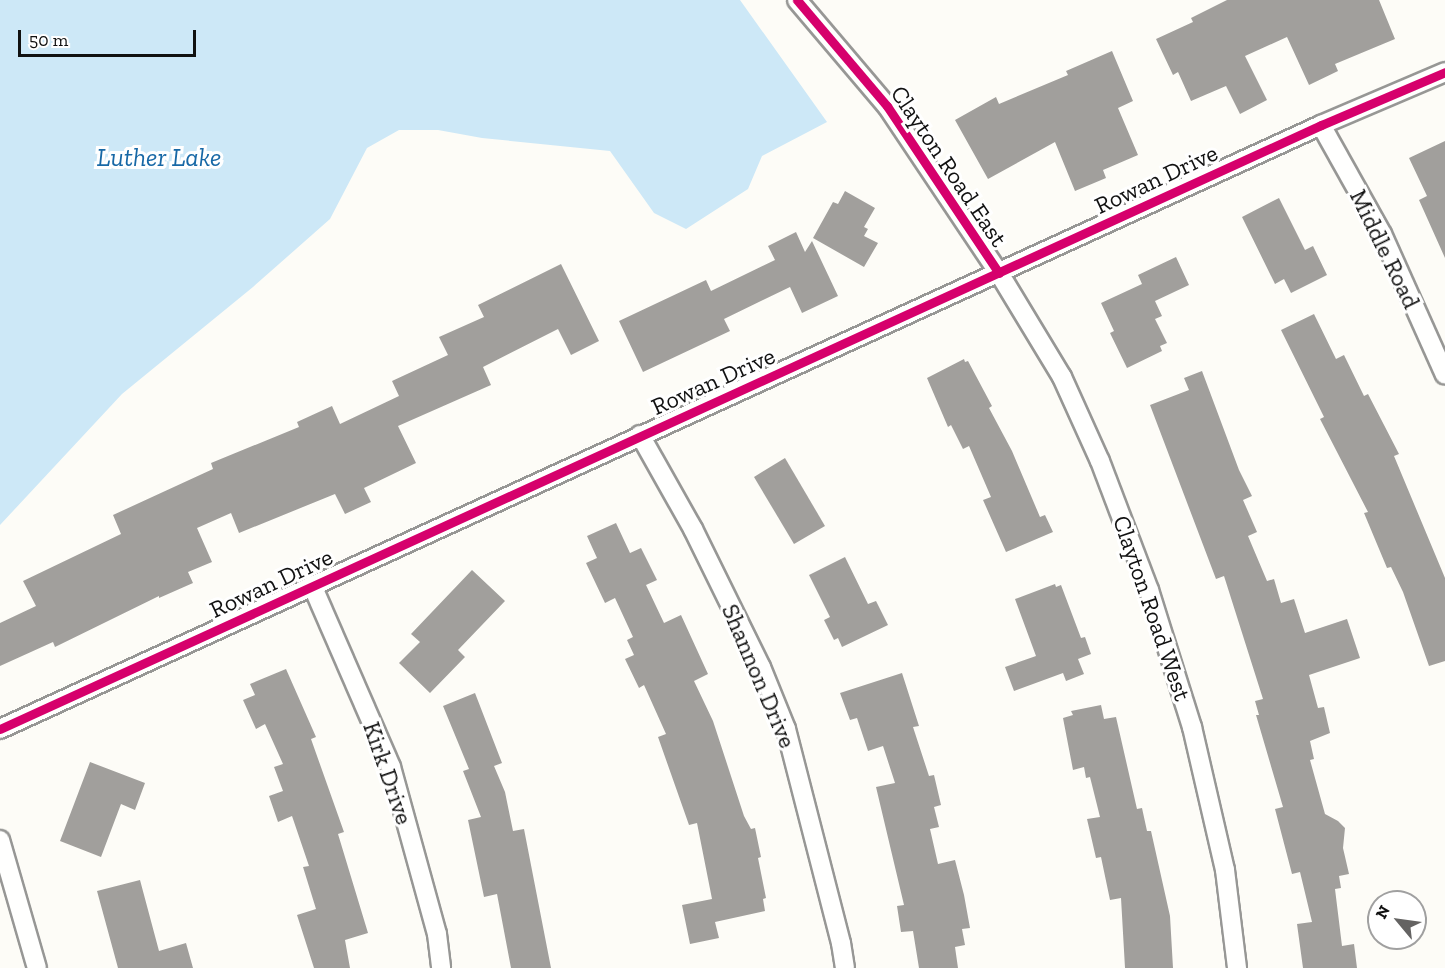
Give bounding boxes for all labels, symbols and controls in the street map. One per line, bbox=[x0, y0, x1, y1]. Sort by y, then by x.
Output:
scale bar bbox=[21, 18, 200, 56]
text: 50 m bbox=[29, 29, 68, 51]
street label: Clayton Road East bbox=[885, 80, 1013, 252]
street label: Rowan Drive bbox=[1090, 138, 1222, 220]
water label: Luther Lake bbox=[97, 142, 221, 174]
street label: Middle Road bbox=[1344, 185, 1426, 313]
street label: Rowan Drive bbox=[647, 341, 779, 421]
street label: Clayton Road West bbox=[1107, 511, 1197, 705]
street label: Rowan Drive bbox=[205, 542, 337, 624]
street label: Shannon Drive bbox=[716, 600, 802, 752]
street label: Kirk Drive bbox=[357, 718, 419, 828]
north arrow bbox=[1367, 890, 1427, 950]
text: N bbox=[1371, 902, 1394, 922]

